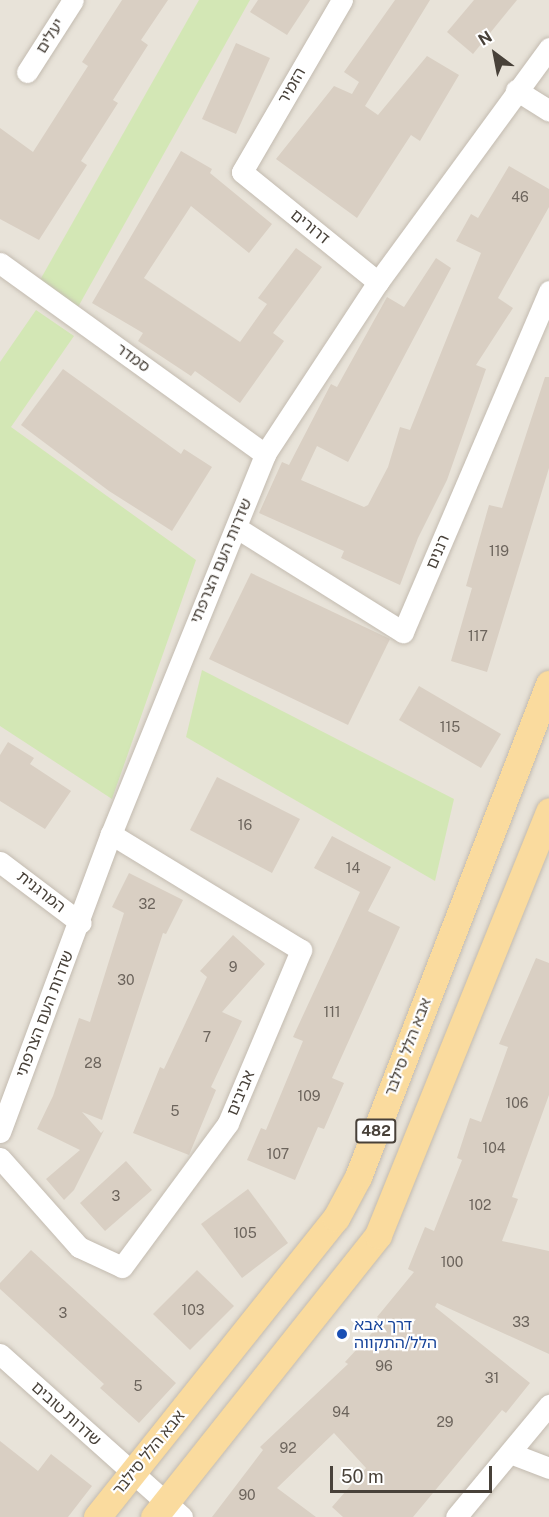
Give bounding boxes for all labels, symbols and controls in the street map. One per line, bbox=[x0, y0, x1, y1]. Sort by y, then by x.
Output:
street label: יעלים bbox=[32, 15, 68, 57]
north arrow bbox=[465, 24, 525, 84]
text: N bbox=[475, 27, 496, 50]
street label: הזמיר bbox=[274, 64, 310, 108]
house number: 46 bbox=[511, 189, 529, 205]
street label: דרורים bbox=[287, 205, 333, 249]
street label: סמדר bbox=[112, 339, 154, 377]
street label: שדרות העם הצרפתי bbox=[186, 495, 256, 627]
street label: רננים bbox=[422, 532, 454, 572]
house number: 119 bbox=[489, 543, 509, 559]
house number: 117 bbox=[468, 628, 488, 644]
house number: 115 bbox=[440, 719, 460, 735]
house number: 16 bbox=[238, 817, 252, 833]
house number: 14 bbox=[346, 860, 360, 876]
street label: המרגנית bbox=[13, 867, 69, 917]
house number: 32 bbox=[138, 896, 156, 912]
street label: שדרות העם הצרפתי bbox=[12, 948, 78, 1080]
house number: 9 bbox=[229, 959, 237, 975]
house number: 30 bbox=[117, 972, 135, 988]
street label: אבא הלל סילבר bbox=[380, 995, 436, 1099]
house number: 111 bbox=[323, 1004, 341, 1020]
house number: 7 bbox=[203, 1029, 211, 1045]
house number: 28 bbox=[84, 1055, 102, 1071]
street label: אביבים bbox=[223, 1067, 259, 1119]
house number: 109 bbox=[298, 1088, 320, 1104]
house number: 106 bbox=[506, 1095, 528, 1111]
house number: 5 bbox=[171, 1103, 179, 1119]
road number: 482 bbox=[355, 1119, 397, 1143]
house number: 104 bbox=[482, 1140, 506, 1156]
house number: 107 bbox=[267, 1146, 289, 1162]
house number: 3 bbox=[112, 1188, 120, 1204]
house number: 102 bbox=[469, 1197, 491, 1213]
house number: 105 bbox=[233, 1225, 257, 1241]
house number: 100 bbox=[441, 1254, 463, 1270]
house number: 103 bbox=[182, 1302, 204, 1318]
house number: 3 bbox=[59, 1305, 67, 1321]
house number: 33 bbox=[512, 1314, 530, 1330]
place label: דרך אבא הלל/התקווה bbox=[354, 1315, 437, 1353]
marker: דרך אבא הלל/התקווה bbox=[335, 1327, 349, 1341]
house number: 96 bbox=[375, 1358, 393, 1374]
house number: 31 bbox=[485, 1370, 499, 1386]
street label: שדרות טובים bbox=[27, 1378, 105, 1450]
house number: 5 bbox=[134, 1378, 142, 1394]
house number: 94 bbox=[332, 1404, 350, 1420]
street label: אבא הלל סילבר bbox=[109, 1407, 189, 1499]
house number: 29 bbox=[436, 1414, 454, 1430]
house number: 92 bbox=[279, 1440, 297, 1456]
scale bar bbox=[333, 1454, 495, 1492]
text: 50 m bbox=[341, 1466, 384, 1487]
house number: 90 bbox=[238, 1487, 256, 1503]

